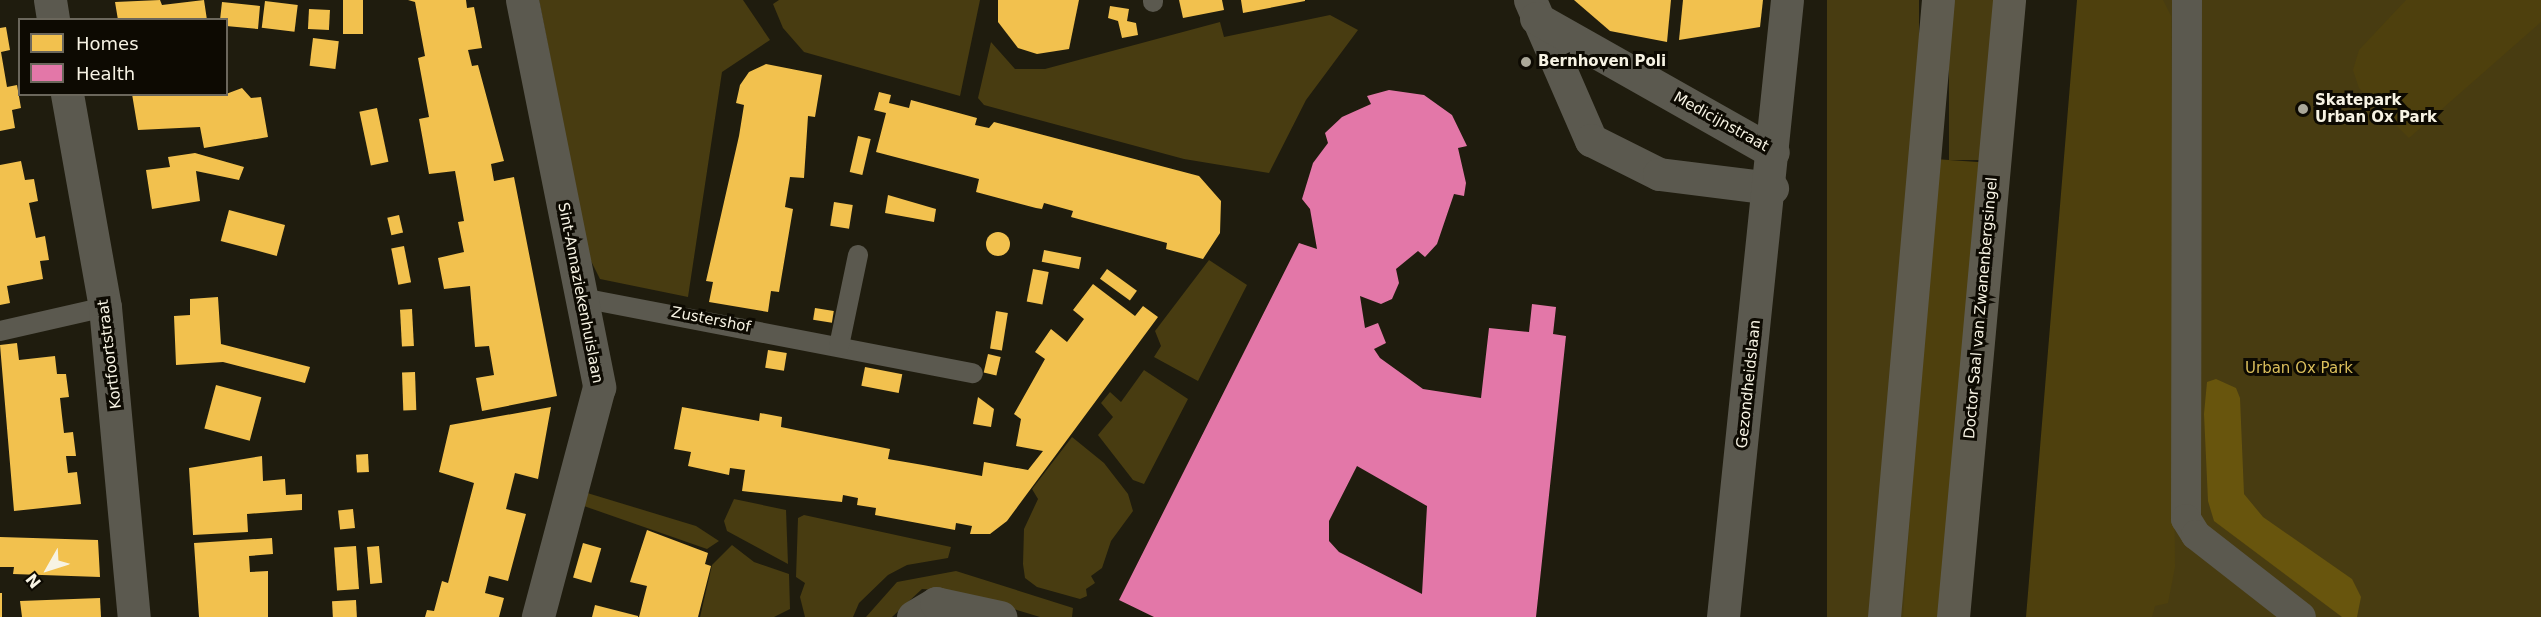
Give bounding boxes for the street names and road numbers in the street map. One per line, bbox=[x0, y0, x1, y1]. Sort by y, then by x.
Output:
street label: Medicijnstraat bbox=[1670, 88, 1772, 156]
street label: Doctor Saal van Zwanenbergsingel bbox=[1961, 176, 2001, 440]
street label: Sint-Annaziekenhuislaan bbox=[554, 201, 606, 385]
street label: Kortfoortstraat bbox=[94, 298, 126, 410]
street label: Zustershof bbox=[670, 303, 752, 337]
street label: Gezondheidslaan bbox=[1733, 319, 1765, 449]

